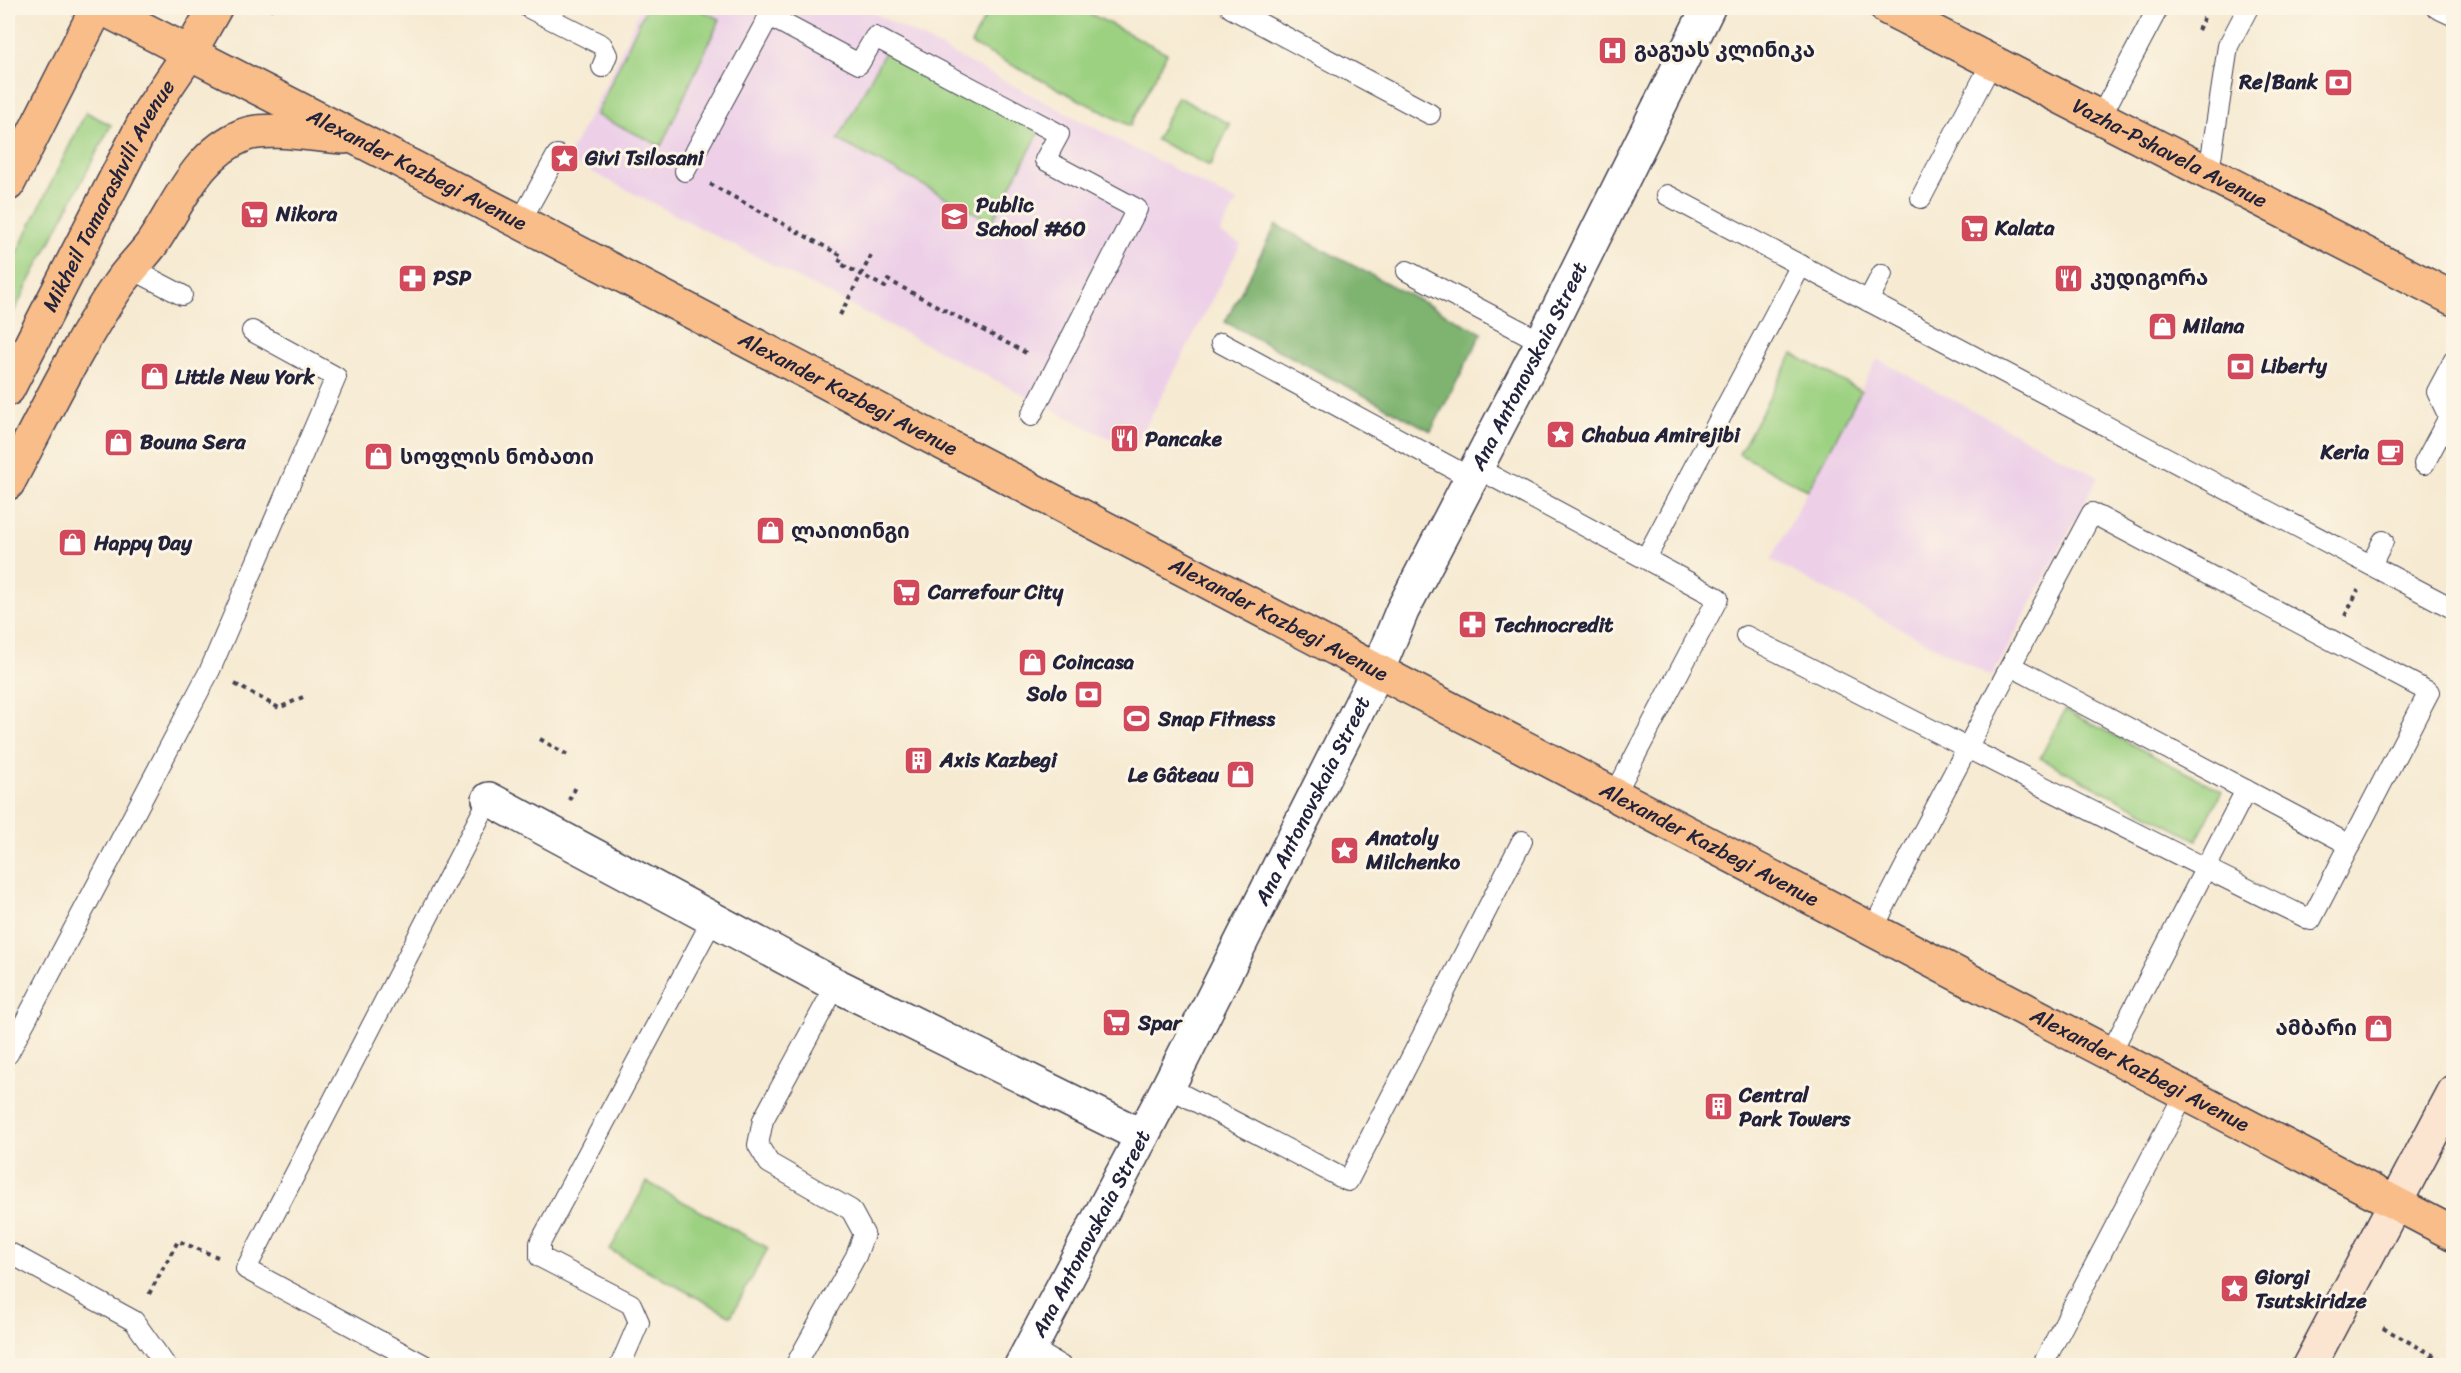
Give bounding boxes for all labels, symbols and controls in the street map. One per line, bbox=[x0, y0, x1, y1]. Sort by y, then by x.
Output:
place label: გაგუას კლინიკა bbox=[1634, 31, 1815, 69]
hospital icon: გაგუას კლინიკა bbox=[1597, 34, 1629, 66]
place label: Re|Bank bbox=[2238, 63, 2319, 101]
bank icon: Re|Bank bbox=[2323, 66, 2355, 98]
street label: Mikheil Tamarashvili Avenue bbox=[31, 71, 186, 319]
street label: Vazha-Pshavela Avenue bbox=[2066, 87, 2274, 219]
street label: Alexander Kazbegi Avenue bbox=[299, 97, 534, 242]
place label: Givi Tsilosani bbox=[584, 139, 705, 177]
place icon: Givi Tsilosani bbox=[548, 142, 580, 174]
place label: Public School #60 bbox=[975, 186, 1086, 248]
place label: Nikora bbox=[275, 195, 338, 233]
supermarket icon: Nikora bbox=[239, 198, 271, 230]
school or university icon: Public School #60 bbox=[939, 201, 971, 233]
place label: Kalata bbox=[1994, 209, 2055, 247]
supermarket icon: Kalata bbox=[1958, 212, 1990, 244]
street label: Ana Antonovskaia Street bbox=[1459, 255, 1598, 478]
place label: PSP bbox=[433, 259, 472, 297]
place label: კუდიგორა bbox=[2090, 259, 2208, 297]
pharmacy icon: PSP bbox=[396, 262, 428, 294]
restaurant icon: კუდიგორა bbox=[2053, 262, 2085, 294]
place label: Milana bbox=[2182, 307, 2245, 345]
shop icon: Milana bbox=[2146, 310, 2178, 342]
street label: Alexander Kazbegi Avenue bbox=[731, 320, 965, 467]
place label: Liberty bbox=[2261, 347, 2328, 385]
bank icon: Liberty bbox=[2224, 350, 2256, 382]
place label: Little New York bbox=[175, 358, 316, 396]
shop icon: Little New York bbox=[138, 361, 170, 393]
place label: Chabua Amirejibi bbox=[1581, 416, 1741, 454]
place icon: Chabua Amirejibi bbox=[1545, 419, 1577, 451]
place label: Pancake bbox=[1145, 420, 1223, 458]
place label: Bouna Sera bbox=[140, 423, 247, 461]
restaurant icon: Pancake bbox=[1108, 423, 1140, 455]
shop icon: Bouna Sera bbox=[103, 426, 135, 458]
place label: Keria bbox=[2319, 433, 2369, 471]
cafe icon: Keria bbox=[2374, 436, 2406, 468]
place label: სოფლის ნობათი bbox=[400, 438, 594, 476]
shop icon: სოფლის ნობათი bbox=[363, 441, 395, 473]
place label: ლაითინგი bbox=[791, 512, 910, 550]
shop icon: ლაითინგი bbox=[754, 515, 786, 547]
place label: Happy Day bbox=[93, 524, 193, 562]
shop icon: Happy Day bbox=[57, 527, 89, 559]
street label: Alexander Kazbegi Avenue bbox=[1161, 545, 1395, 692]
place label: Carrefour City bbox=[927, 573, 1065, 611]
supermarket icon: Carrefour City bbox=[891, 576, 923, 608]
place label: Technocredit bbox=[1494, 606, 1614, 644]
pharmacy icon: Technocredit bbox=[1457, 609, 1489, 641]
place label: Coincasa bbox=[1052, 643, 1135, 681]
shop icon: Coincasa bbox=[1016, 646, 1048, 678]
place label: Solo bbox=[1025, 675, 1067, 713]
bank icon: Solo bbox=[1072, 678, 1104, 710]
street label: Ana Antonovskaia Street bbox=[1243, 689, 1381, 913]
place label: Snap Fitness bbox=[1157, 700, 1275, 738]
sports icon: Snap Fitness bbox=[1121, 703, 1153, 735]
place label: Axis Kazbegi bbox=[939, 741, 1058, 779]
building icon: Axis Kazbegi bbox=[903, 744, 935, 776]
place label: Le Gâteau bbox=[1128, 756, 1220, 794]
shop icon: Le Gâteau bbox=[1224, 759, 1256, 791]
street label: Alexander Kazbegi Avenue bbox=[1592, 771, 1826, 918]
place label: Anatoly Milchenko bbox=[1365, 819, 1461, 881]
place icon: Anatoly Milchenko bbox=[1329, 834, 1361, 866]
street label: Alexander Kazbegi Avenue bbox=[2023, 996, 2257, 1143]
place label: Spar bbox=[1137, 1004, 1184, 1042]
supermarket icon: Spar bbox=[1101, 1007, 1133, 1039]
place label: ამბარი bbox=[2276, 1009, 2357, 1047]
shop icon: ამბარი bbox=[2362, 1012, 2394, 1044]
place label: Central Park Towers bbox=[1738, 1076, 1851, 1138]
building icon: Central Park Towers bbox=[1702, 1091, 1734, 1123]
street label: Ana Antonovskaia Street bbox=[1020, 1122, 1161, 1345]
place label: Giorgi Tsutskiridze bbox=[2254, 1258, 2367, 1320]
place icon: Giorgi Tsutskiridze bbox=[2218, 1273, 2250, 1305]

